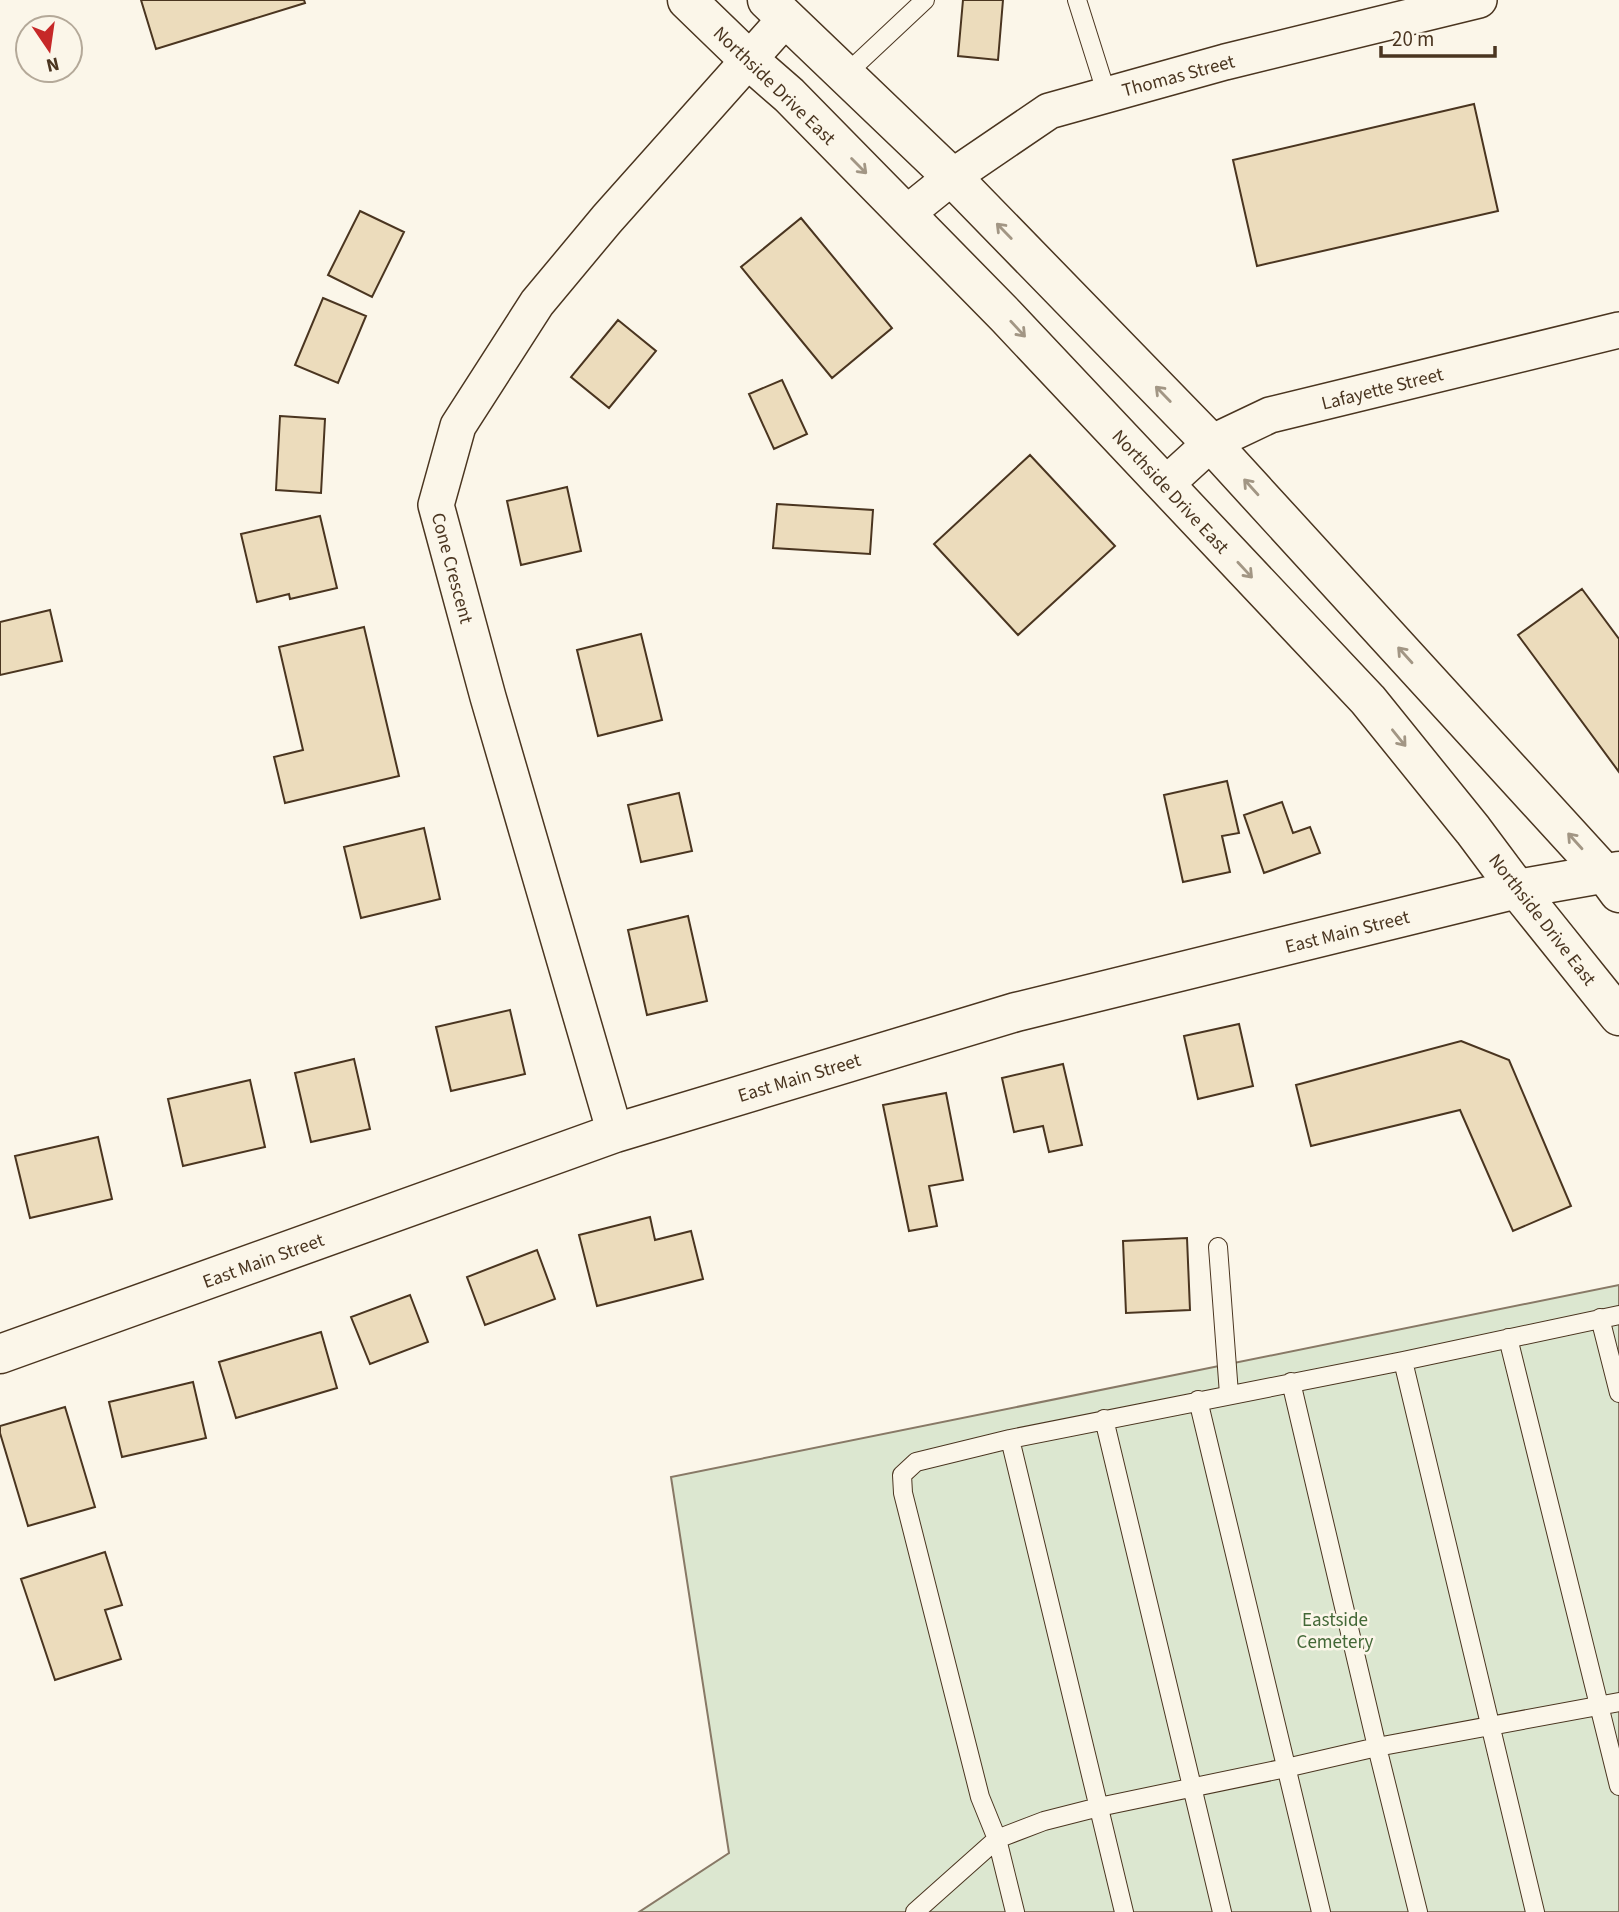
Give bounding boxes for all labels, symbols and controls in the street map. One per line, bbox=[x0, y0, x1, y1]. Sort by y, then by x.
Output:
north arrow bbox=[14, 14, 84, 84]
scale bar bbox=[1381, 14, 1495, 58]
street label: Northside Drive East bbox=[707, 20, 842, 152]
text: 20 m bbox=[1392, 24, 1434, 54]
street label: Thomas Street bbox=[1119, 48, 1238, 104]
text: N bbox=[43, 50, 62, 79]
one-way arrow bbox=[850, 158, 867, 175]
one-way arrow bbox=[996, 223, 1013, 240]
one-way arrow bbox=[1010, 320, 1027, 337]
street label: Lafayette Street bbox=[1319, 361, 1447, 418]
one-way arrow bbox=[1154, 386, 1171, 403]
street label: Northside Drive East bbox=[1105, 424, 1235, 560]
one-way arrow bbox=[1243, 478, 1259, 496]
street label: Cone Crescent bbox=[424, 510, 479, 627]
one-way arrow bbox=[1237, 561, 1254, 578]
one-way arrow bbox=[1396, 647, 1413, 664]
one-way arrow bbox=[1391, 729, 1406, 747]
one-way arrow bbox=[1566, 833, 1583, 850]
street label: Northside Drive East bbox=[1482, 848, 1602, 992]
street label: East Main Street bbox=[1282, 904, 1413, 961]
street label: East Main Street bbox=[735, 1047, 865, 1110]
street label: East Main Street bbox=[199, 1227, 328, 1296]
park label: Eastside Cemetery bbox=[1297, 1607, 1374, 1656]

